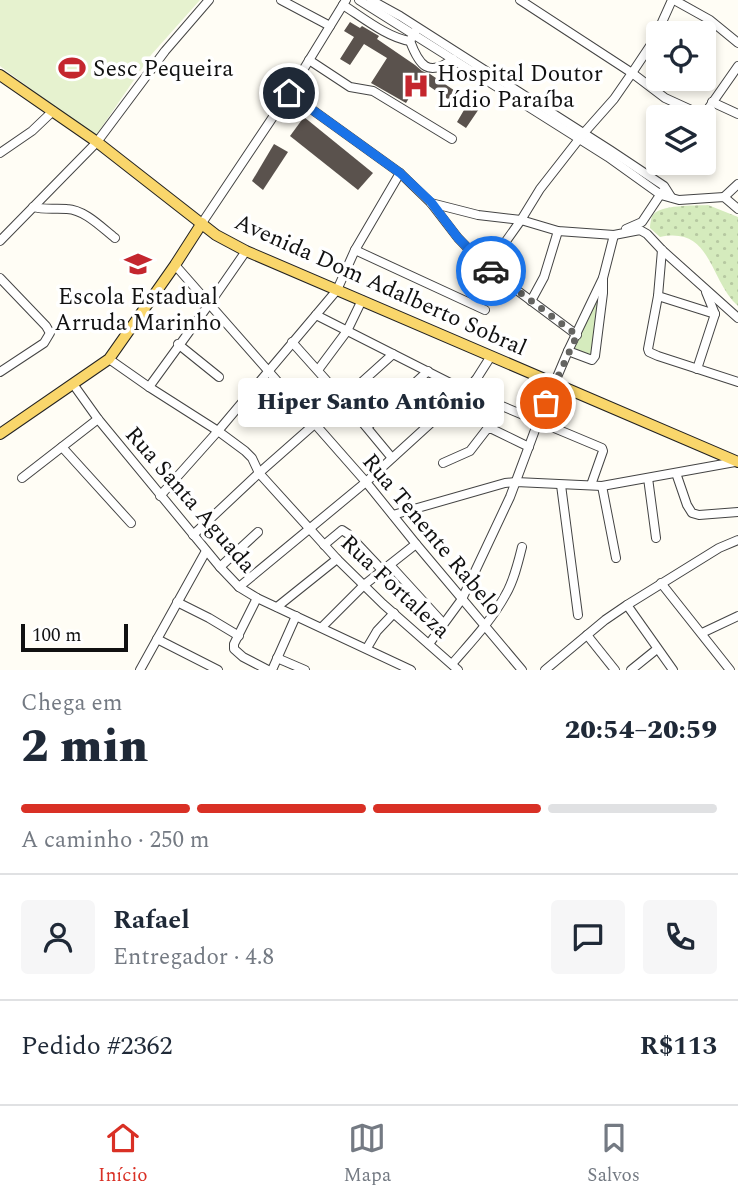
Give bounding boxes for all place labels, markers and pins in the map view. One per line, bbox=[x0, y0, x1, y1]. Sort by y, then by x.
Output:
place label: Sesc Pequeira bbox=[93, 52, 234, 87]
sports icon: Sesc Pequeira bbox=[57, 53, 87, 83]
place label: Hospital Doutor Lídio Paraíba bbox=[437, 57, 603, 118]
pin bbox=[259, 63, 319, 123]
hospital icon: Hospital Doutor Lídio Paraíba bbox=[401, 71, 431, 101]
school or university icon: Escola Estadual Arruda Marinho bbox=[123, 249, 153, 279]
place label: Escola Estadual Arruda Marinho bbox=[54, 280, 222, 341]
pin bbox=[516, 373, 576, 433]
callout: Hiper Santo Antônio bbox=[238, 378, 504, 428]

